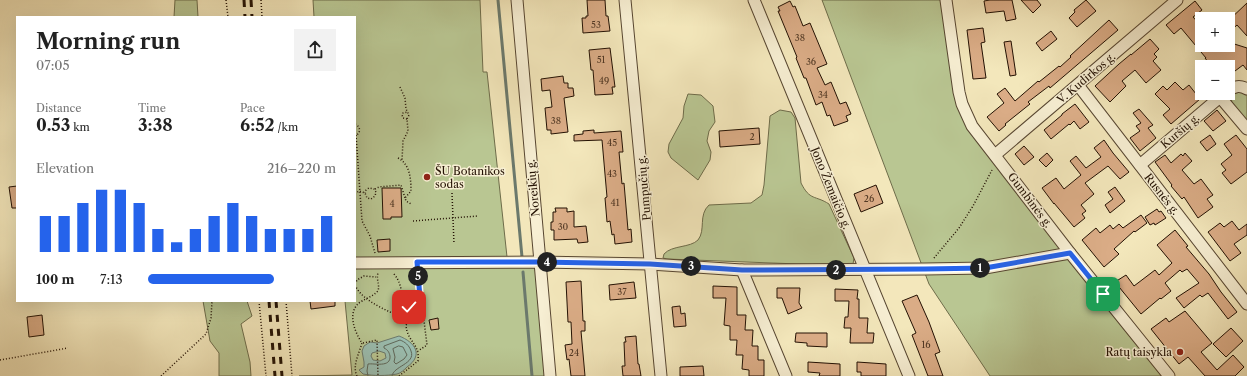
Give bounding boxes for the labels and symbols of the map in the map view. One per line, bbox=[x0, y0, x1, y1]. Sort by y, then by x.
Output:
house number: 53 bbox=[591, 19, 601, 30]
house number: 38 bbox=[795, 32, 805, 43]
street label: V. Kudirkos g. bbox=[1053, 49, 1118, 107]
house number: 51 bbox=[597, 54, 606, 65]
house number: 36 bbox=[806, 56, 816, 67]
house number: 49 bbox=[599, 75, 609, 86]
house number: 34 bbox=[818, 89, 828, 100]
street label: Kuršių g. bbox=[1158, 111, 1202, 151]
house number: 38 bbox=[551, 115, 561, 126]
house number: 2 bbox=[749, 131, 755, 142]
house number: 45 bbox=[607, 137, 617, 148]
street label: Jono Žemaičio g. bbox=[807, 143, 854, 231]
street label: Pumpučių g. bbox=[634, 155, 654, 221]
street label: Noreikių g. bbox=[524, 159, 542, 217]
place label: ŠU Botanikos sodas bbox=[435, 163, 505, 191]
house number: 43 bbox=[607, 168, 617, 179]
street label: Gumbinės g. bbox=[1005, 170, 1055, 230]
street label: Rusnės g. bbox=[1141, 170, 1183, 218]
marker: ŠU Botanikos sodas bbox=[422, 172, 432, 182]
house number: 26 bbox=[864, 193, 874, 204]
house number: 41 bbox=[611, 197, 620, 208]
house number: 4 bbox=[389, 198, 395, 209]
house number: 30 bbox=[558, 221, 569, 232]
pin: 4 bbox=[537, 252, 557, 272]
pin: 3 bbox=[681, 256, 701, 276]
pin: 1 bbox=[970, 258, 990, 278]
pin: 2 bbox=[826, 260, 846, 280]
pin: 5 bbox=[408, 266, 428, 286]
pin bbox=[1086, 277, 1120, 311]
house number: 37 bbox=[617, 286, 627, 297]
pin bbox=[392, 290, 426, 324]
house number: 16 bbox=[921, 339, 931, 350]
place label: Ratų taisykla bbox=[1105, 345, 1172, 359]
house number: 24 bbox=[569, 347, 579, 358]
marker: Ratų taisykla bbox=[1175, 347, 1185, 357]

